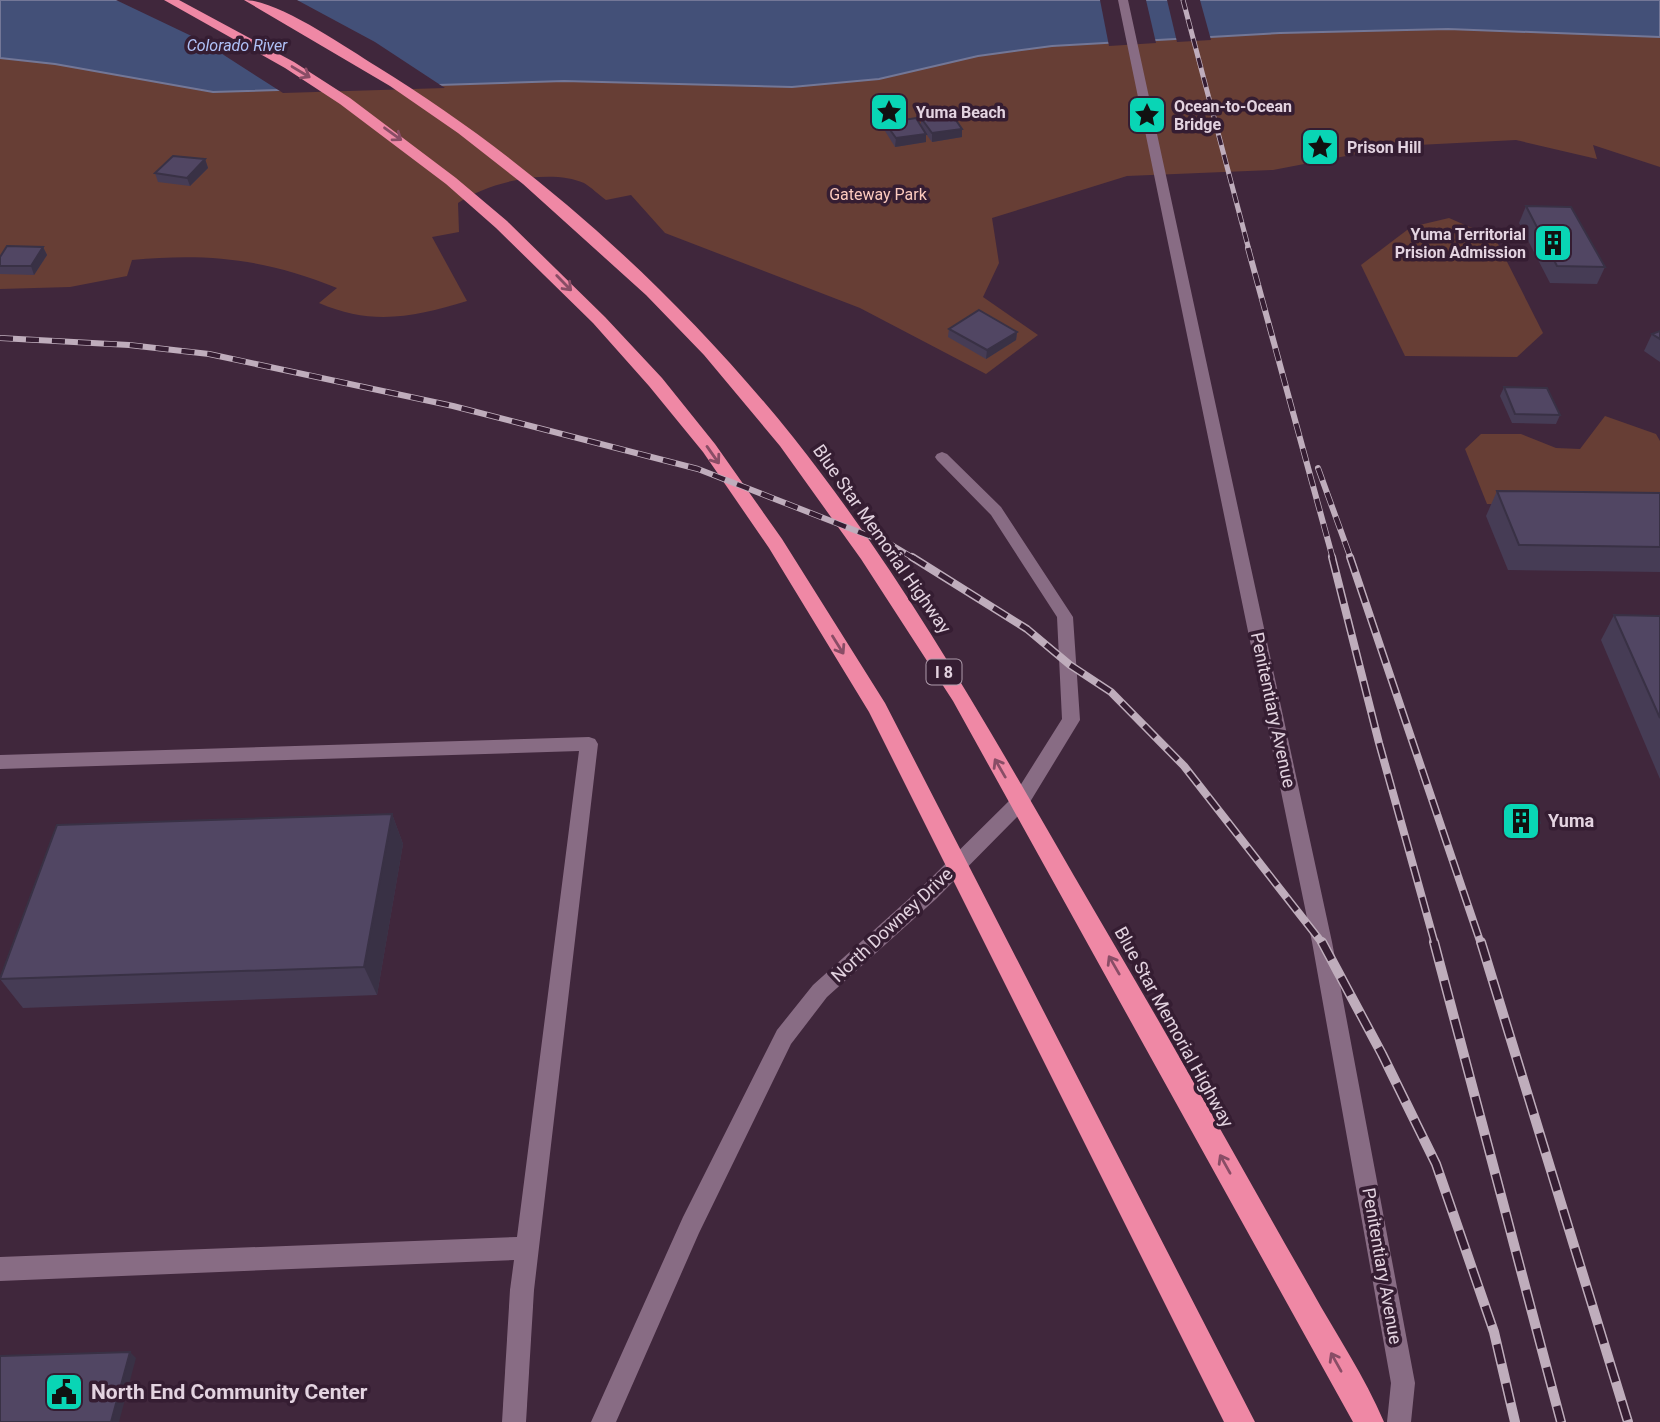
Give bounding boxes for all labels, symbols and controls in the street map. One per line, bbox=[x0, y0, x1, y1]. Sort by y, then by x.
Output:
water label: Colorado River bbox=[187, 36, 288, 55]
one-way arrow bbox=[290, 65, 310, 79]
place icon: Yuma Beach bbox=[868, 91, 910, 133]
place icon: Ocean-to-Ocean Bridge bbox=[1126, 94, 1168, 136]
place label: Ocean-to-Ocean Bridge bbox=[1174, 97, 1292, 134]
place label: Yuma Beach bbox=[916, 103, 1006, 122]
one-way arrow bbox=[383, 126, 402, 141]
place icon: Prison Hill bbox=[1299, 126, 1341, 168]
place label: Prison Hill bbox=[1347, 138, 1422, 157]
park label: Gateway Park bbox=[829, 185, 928, 204]
building icon: Yuma Territorial Prision Admission bbox=[1532, 222, 1574, 264]
place label: Yuma Territorial Prision Admission bbox=[1395, 225, 1526, 262]
one-way arrow bbox=[556, 274, 573, 291]
street label: Blue Star Memorial Highway bbox=[809, 440, 956, 638]
one-way arrow bbox=[706, 444, 720, 464]
street label: Penitentiary Avenue bbox=[1247, 630, 1300, 790]
one-way arrow bbox=[831, 634, 845, 654]
road number: I 8 bbox=[926, 660, 962, 684]
one-way arrow bbox=[993, 759, 1007, 779]
building icon: Yuma bbox=[1500, 800, 1542, 842]
place label: Yuma bbox=[1548, 810, 1594, 831]
street label: North Downey Drive bbox=[827, 863, 957, 986]
street label: Blue Star Memorial Highway bbox=[1111, 923, 1239, 1131]
one-way arrow bbox=[1107, 956, 1121, 976]
one-way arrow bbox=[1218, 1154, 1231, 1175]
street label: Penitentiary Avenue bbox=[1358, 1186, 1407, 1346]
one-way arrow bbox=[1329, 1353, 1343, 1373]
public building icon: North End Community Center bbox=[43, 1371, 85, 1413]
place label: North End Community Center bbox=[91, 1380, 368, 1404]

